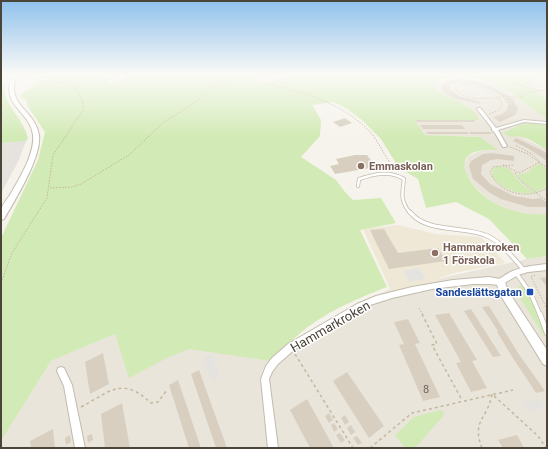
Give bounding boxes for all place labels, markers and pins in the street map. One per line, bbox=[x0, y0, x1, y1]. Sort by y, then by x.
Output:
place label: Emmaskolan bbox=[369, 160, 433, 173]
marker: Emmaskolan bbox=[356, 161, 366, 171]
place label: Hammarkroken 1 Förskola bbox=[443, 241, 519, 267]
marker: Hammarkroken 1 Förskola bbox=[430, 248, 440, 258]
place label: Sandeslättsgatan bbox=[436, 286, 522, 299]
marker: Sandeslättsgatan bbox=[525, 287, 535, 297]

